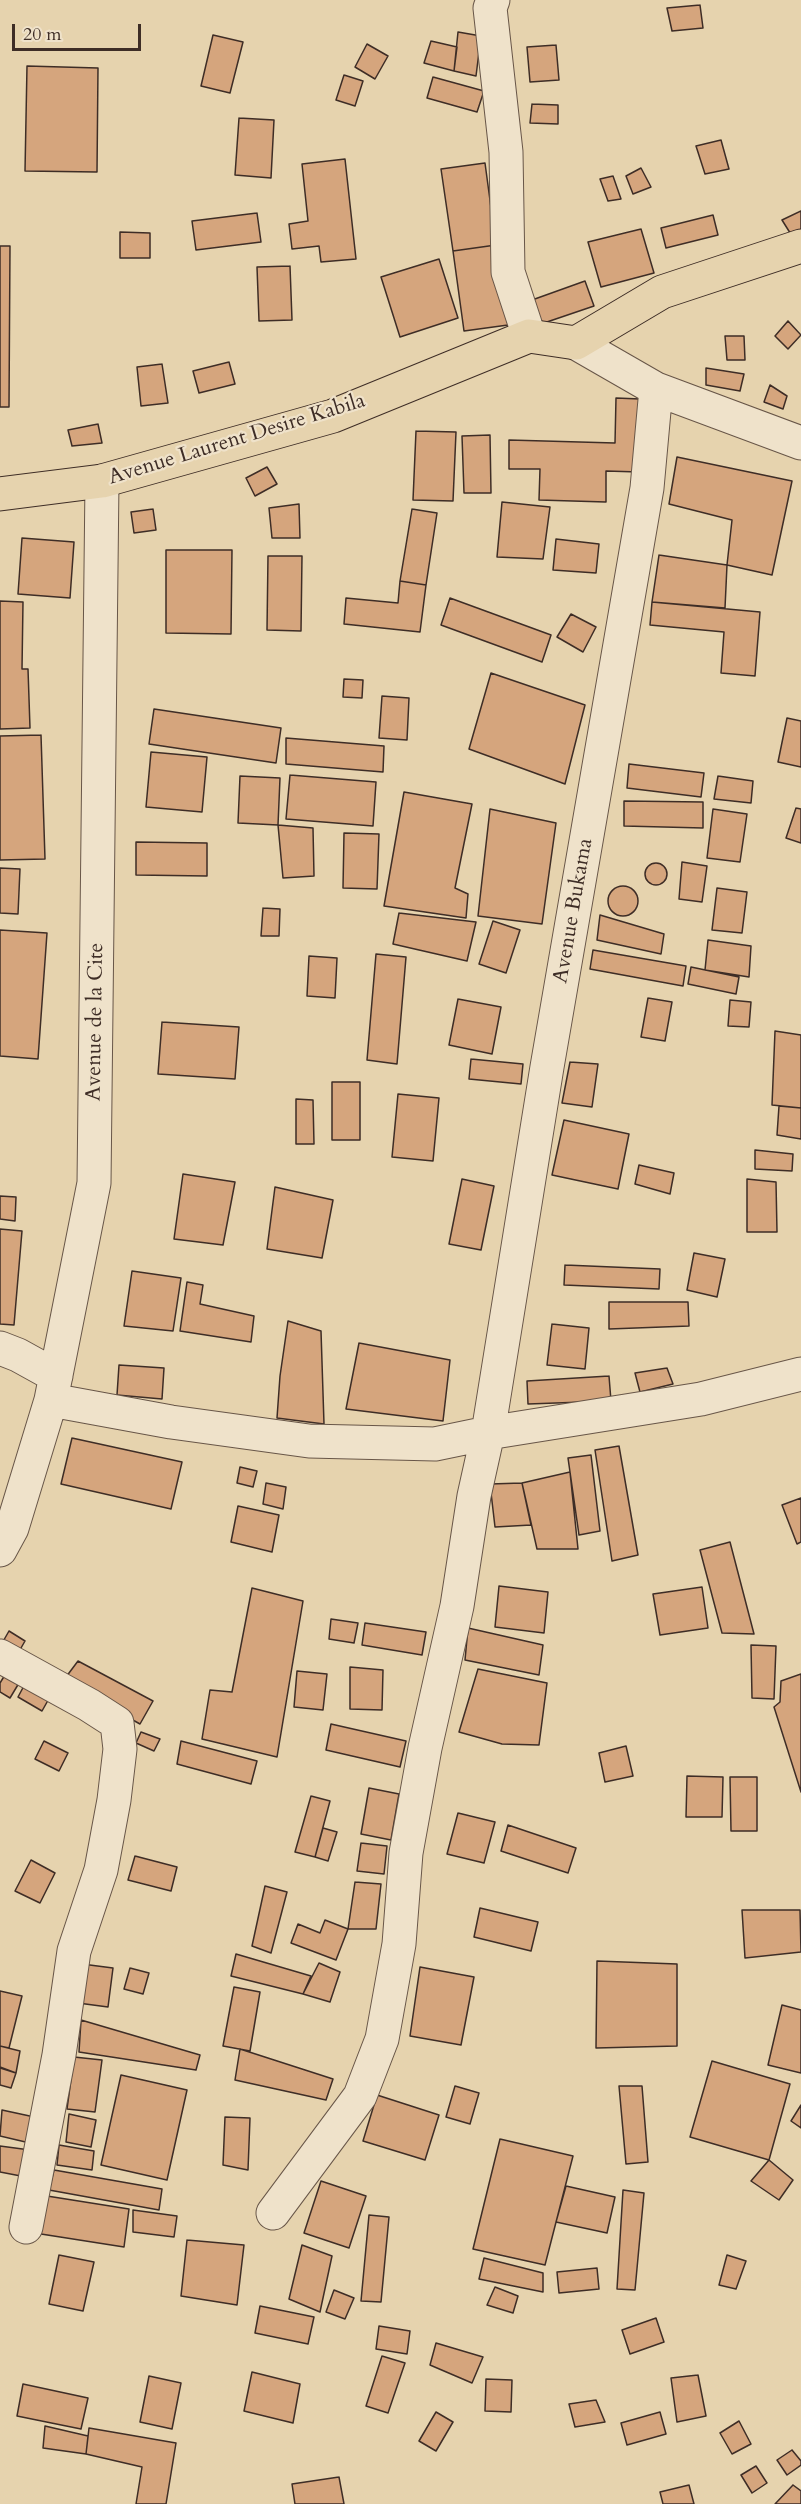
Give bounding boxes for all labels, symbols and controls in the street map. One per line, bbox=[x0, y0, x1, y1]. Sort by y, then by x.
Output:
scale bar bbox=[15, 12, 144, 50]
text: 20 m bbox=[23, 22, 62, 47]
street label: Avenue Laurent Desire Kabila bbox=[106, 389, 368, 491]
street label: Avenue Bukama bbox=[549, 837, 599, 985]
street label: Avenue de la Cite bbox=[82, 943, 110, 1101]

